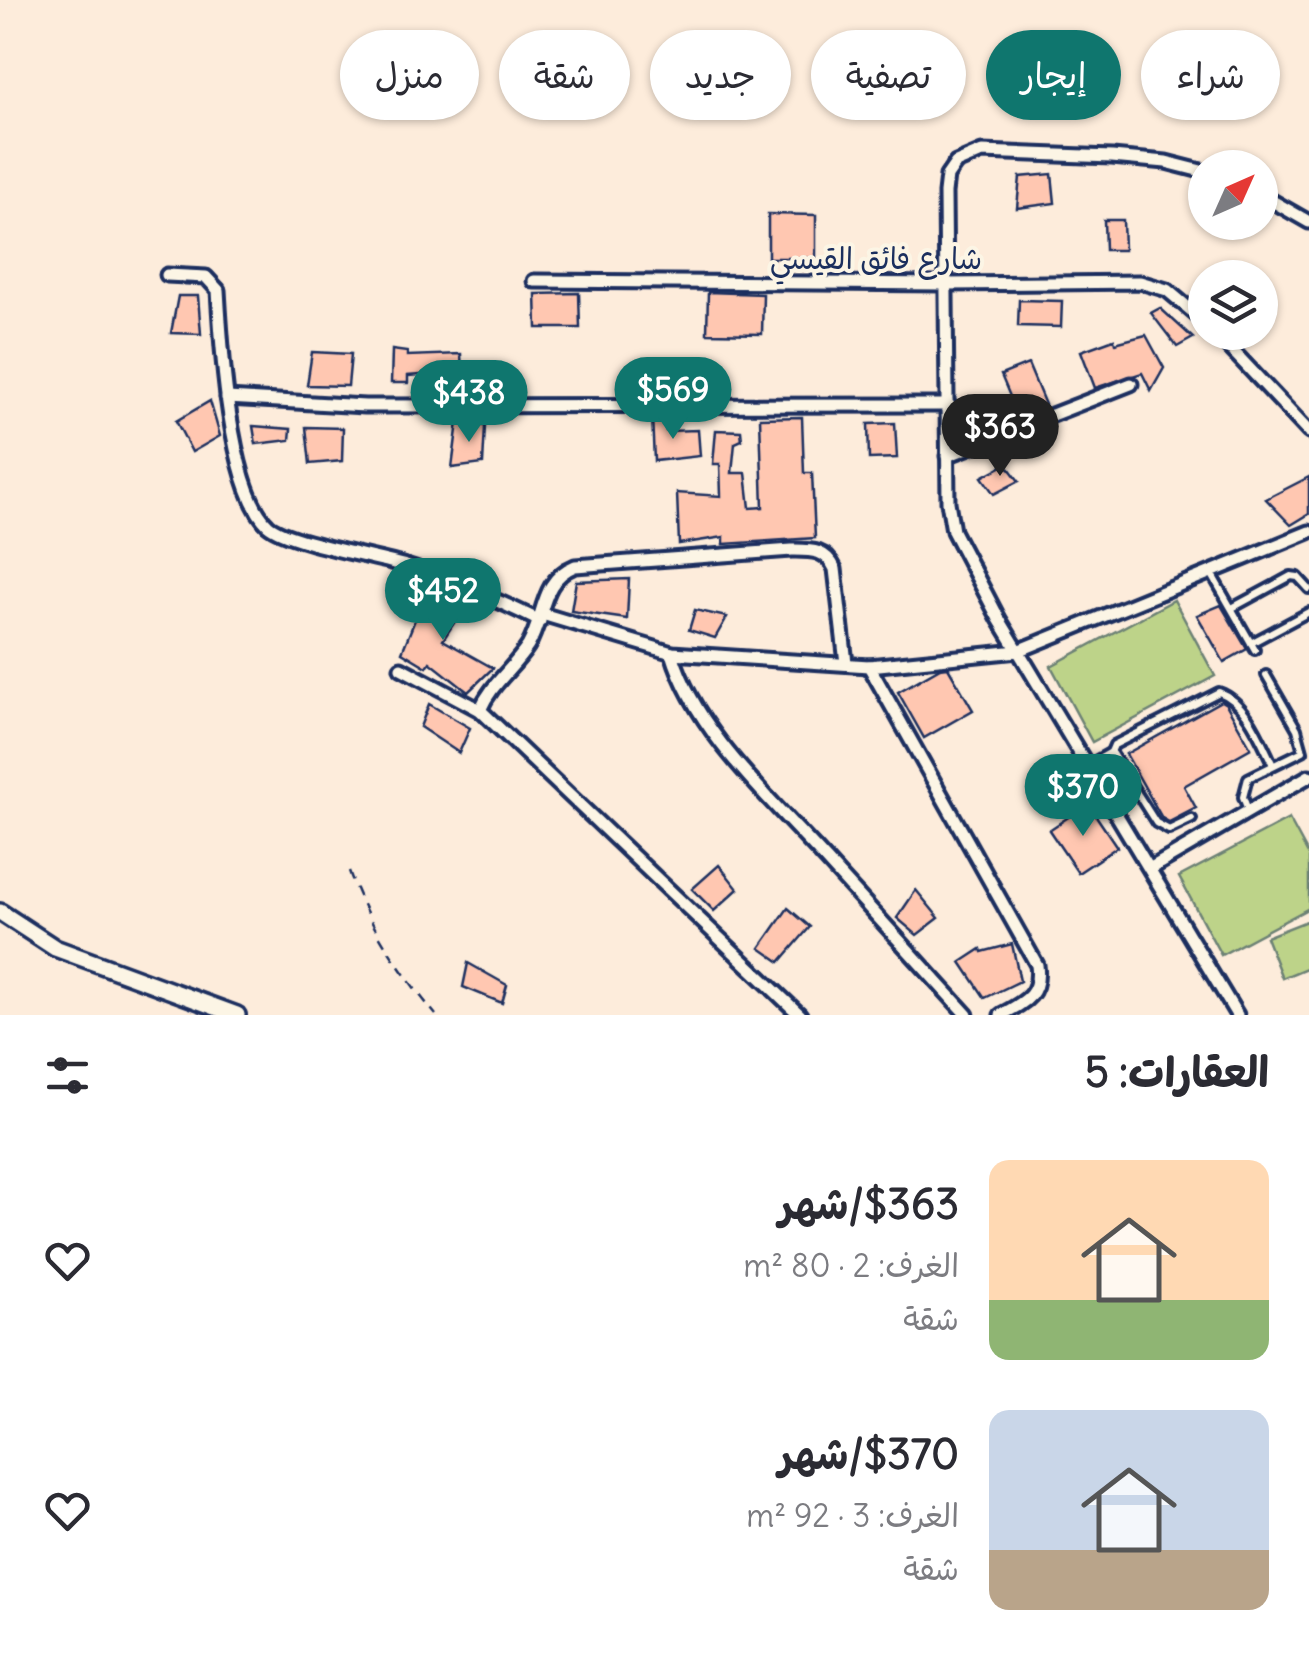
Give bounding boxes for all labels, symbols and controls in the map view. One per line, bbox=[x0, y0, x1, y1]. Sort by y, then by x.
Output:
chip: منزل bbox=[340, 30, 479, 120]
chip: شقة bbox=[499, 30, 630, 120]
chip: جديد bbox=[650, 30, 791, 120]
chip: تصفية bbox=[811, 30, 966, 120]
chip: إيجار bbox=[986, 30, 1121, 120]
chip: شراء bbox=[1141, 30, 1280, 120]
north arrow bbox=[1188, 150, 1278, 240]
map controls bbox=[1188, 150, 1278, 350]
street label: شارع فائق القيسي bbox=[770, 239, 982, 285]
button: layers bbox=[1188, 260, 1278, 350]
pin: $569 bbox=[614, 357, 732, 442]
pin: $438 bbox=[410, 360, 528, 445]
text: $569 bbox=[637, 369, 710, 410]
text: $438 bbox=[433, 372, 505, 413]
pin: $363 bbox=[941, 394, 1059, 479]
text: $363 bbox=[964, 406, 1036, 447]
pin: $452 bbox=[384, 558, 502, 643]
text: $452 bbox=[407, 570, 479, 611]
pin: $370 bbox=[1024, 754, 1142, 839]
text: $370 bbox=[1047, 766, 1119, 807]
text: العقارات: 5 bbox=[1085, 1046, 1269, 1098]
icon: filters bbox=[40, 1048, 95, 1103]
text: $363/شهر bbox=[779, 1178, 959, 1230]
icon: home bbox=[1069, 1200, 1189, 1320]
icon: heart bbox=[40, 1233, 95, 1288]
text: الغرف: 2 · 80 m² bbox=[743, 1245, 959, 1286]
text: شقة bbox=[903, 1298, 959, 1339]
text: $370/شهر bbox=[779, 1428, 959, 1480]
icon: home bbox=[1069, 1450, 1189, 1570]
icon: heart bbox=[40, 1483, 95, 1538]
text: الغرف: 3 · 92 m² bbox=[746, 1495, 959, 1536]
text: شقة bbox=[903, 1548, 959, 1589]

